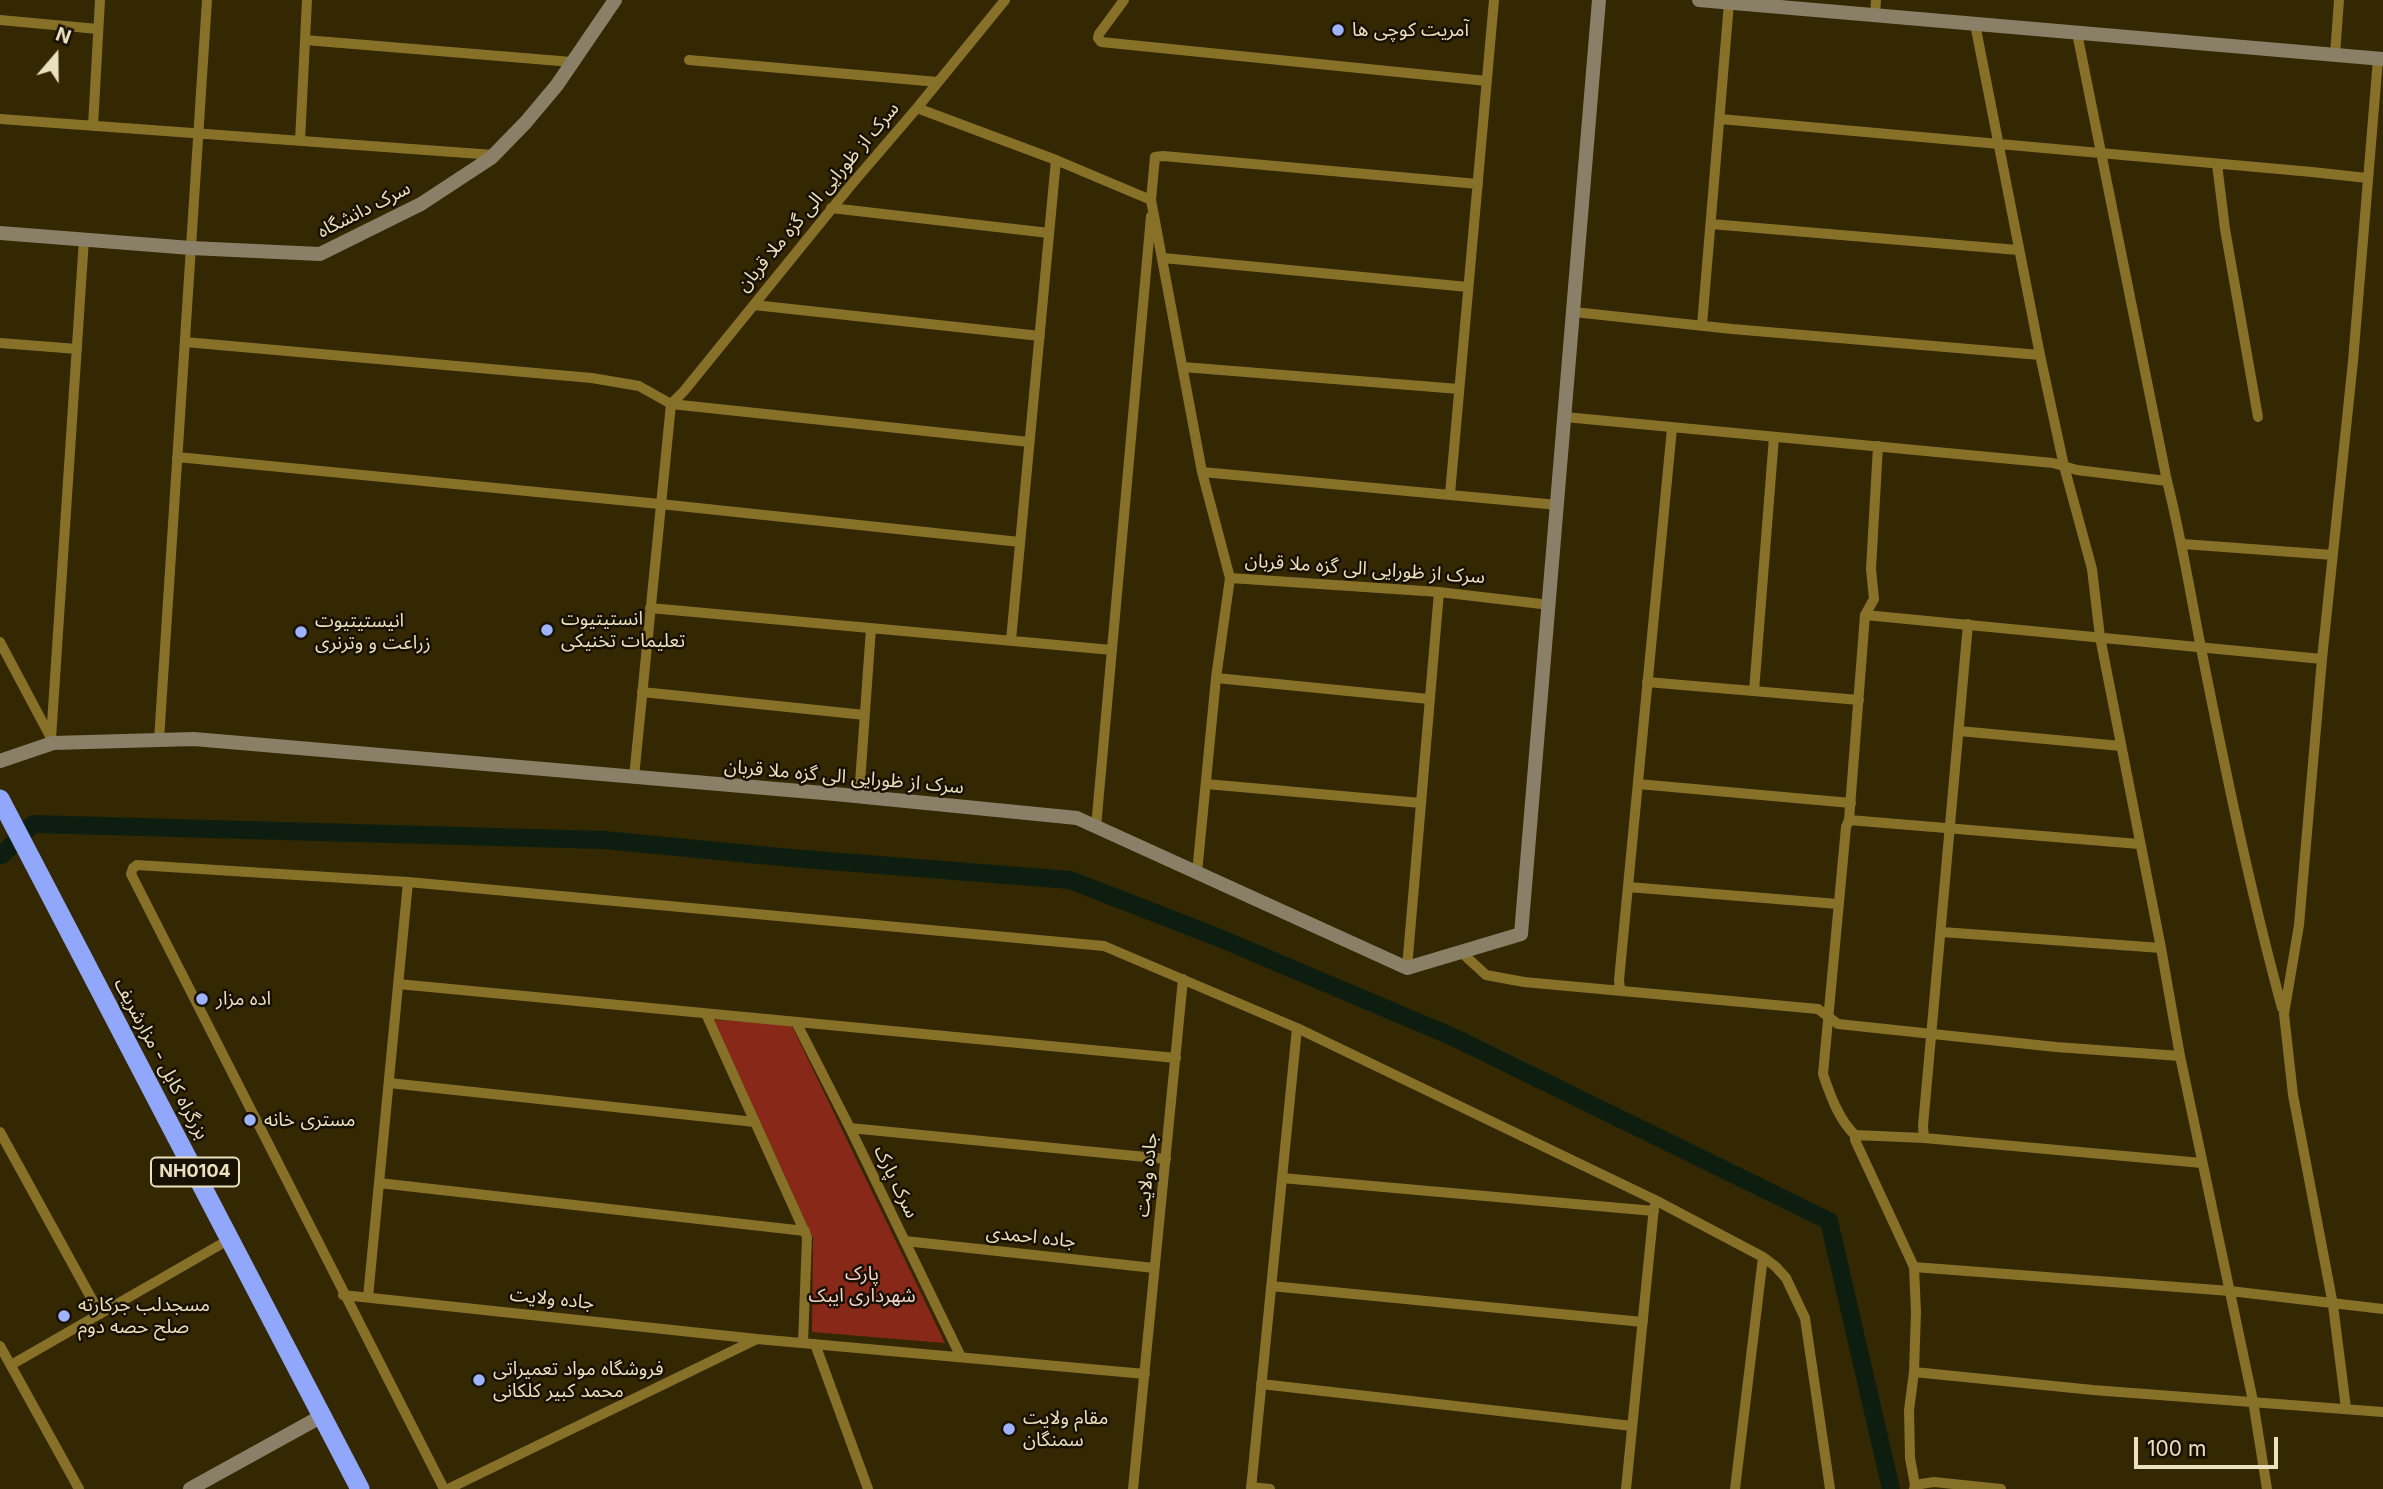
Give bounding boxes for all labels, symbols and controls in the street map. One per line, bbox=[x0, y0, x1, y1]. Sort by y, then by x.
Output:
place label: آمریت کوچی ها bbox=[1352, 19, 1469, 41]
north arrow bbox=[21, 21, 91, 91]
marker: آمریت کوچی ها bbox=[1330, 22, 1346, 38]
text: N bbox=[53, 23, 74, 49]
street label: سرک از ظورایی الی گزه ملا قربان bbox=[732, 98, 904, 296]
street label: سرک دانشگاه bbox=[314, 177, 414, 243]
street label: سرک از ظورایی الی گزه ملا قربان bbox=[1244, 549, 1486, 589]
place label: انستیتیوت تعلیمات تخنیکی bbox=[561, 608, 685, 652]
place label: انیستیتیوت زراعت و وترنری bbox=[315, 610, 431, 654]
marker: انستیتیوت تعلیمات تخنیکی bbox=[539, 622, 555, 638]
marker: انیستیتیوت زراعت و وترنری bbox=[293, 624, 309, 640]
street label: سرک از ظورایی الی گزه ملا قربان bbox=[723, 755, 965, 799]
street label: بزرگراه کابل - مزارشریف bbox=[109, 974, 213, 1144]
place label: اده مزار bbox=[216, 988, 271, 1010]
marker: اده مزار bbox=[194, 991, 210, 1007]
place label: مستری خانه bbox=[264, 1109, 356, 1131]
marker: مستری خانه bbox=[242, 1112, 258, 1128]
street label: جاده ولایت bbox=[1131, 1132, 1163, 1218]
street label: سرک پارک bbox=[869, 1142, 923, 1222]
road number: NH0104 bbox=[151, 1157, 239, 1186]
street label: جاده احمدی bbox=[985, 1221, 1077, 1253]
park label: پارک شهرداری ایبک bbox=[808, 1263, 916, 1307]
street label: جاده ولایت bbox=[509, 1283, 595, 1315]
place label: مسجدلب جرکارته صلح حصه دوم bbox=[78, 1294, 210, 1338]
marker: مسجدلب جرکارته صلح حصه دوم bbox=[56, 1308, 72, 1324]
place label: فروشگاه مواد تعمیراتی محمد کبیر کلکانی bbox=[493, 1358, 663, 1402]
marker: فروشگاه مواد تعمیراتی محمد کبیر کلکانی bbox=[471, 1372, 487, 1388]
place label: مقام ولایت سمنگان bbox=[1023, 1407, 1108, 1451]
marker: مقام ولایت سمنگان bbox=[1001, 1421, 1017, 1437]
scale bar bbox=[2138, 1422, 2282, 1466]
text: 100 m bbox=[2147, 1436, 2206, 1461]

